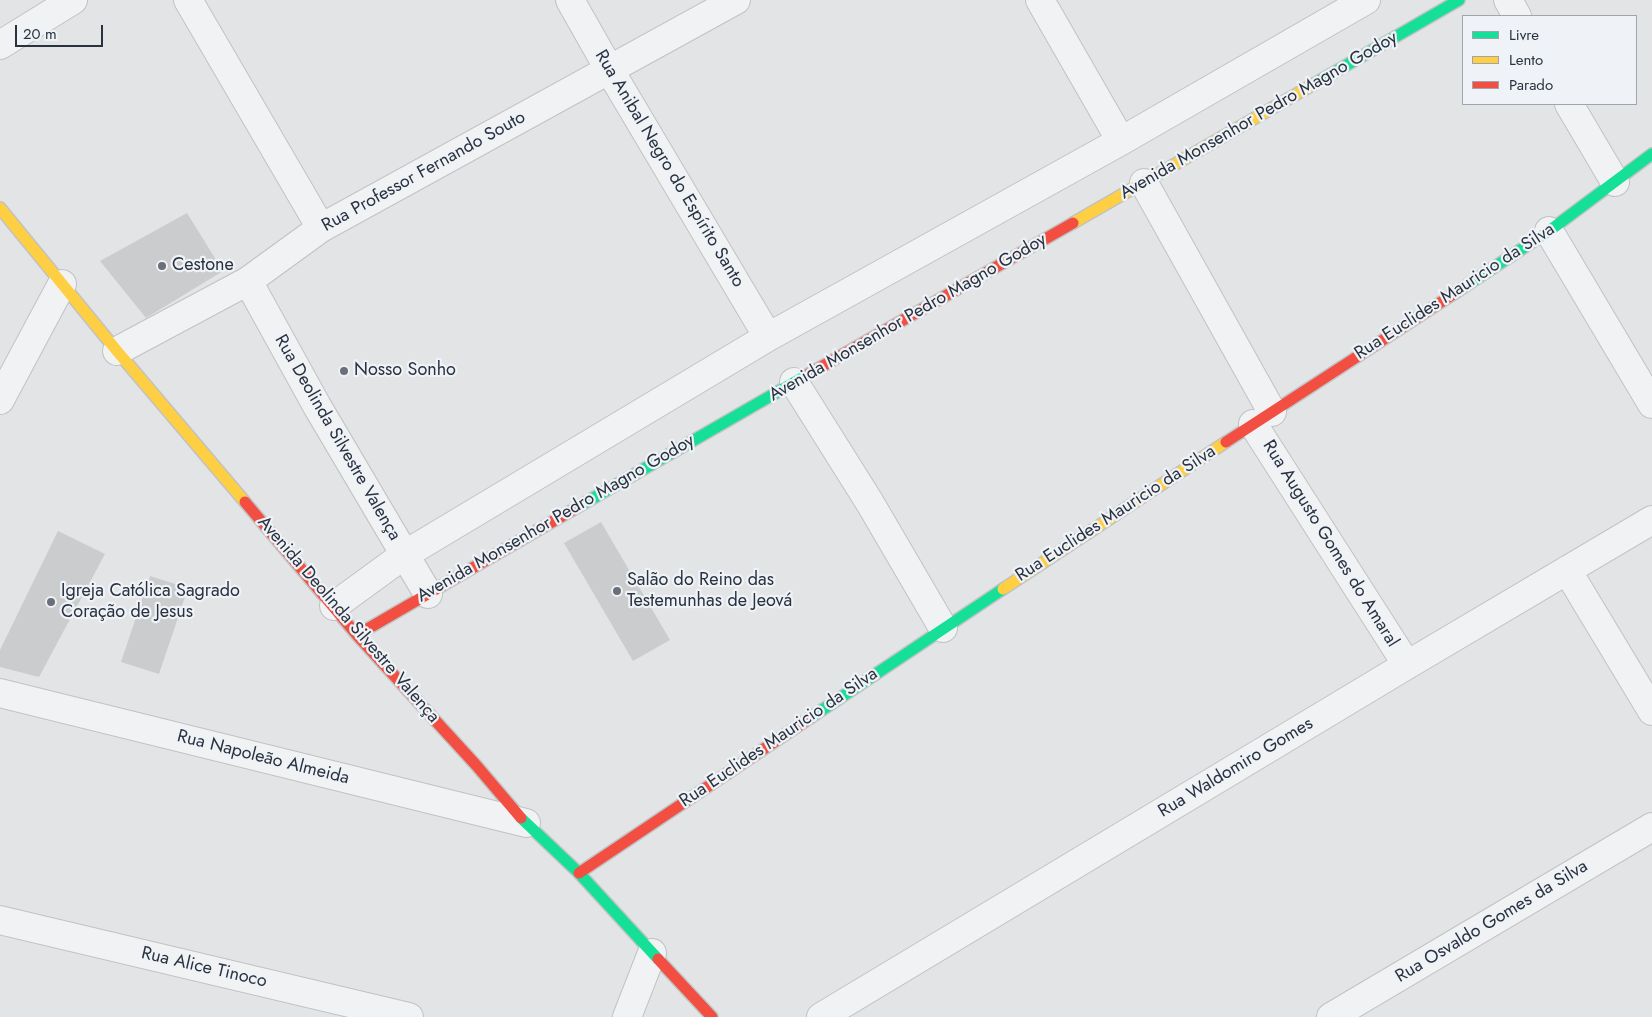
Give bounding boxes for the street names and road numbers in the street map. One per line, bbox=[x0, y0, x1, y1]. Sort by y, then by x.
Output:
street label: Avenida Monsenhor Pedro Magno Godoy bbox=[1116, 27, 1402, 205]
street label: Rua Anibal Negro do Espírito Santo bbox=[589, 47, 749, 291]
street label: Rua Professor Fernando Souto bbox=[318, 107, 530, 237]
street label: Rua Euclides Mauricio da Silva bbox=[1351, 219, 1559, 365]
street label: Avenida Monsenhor Pedro Magno Godoy bbox=[765, 229, 1051, 407]
street label: Rua Deolinda Silvestre Valença bbox=[269, 331, 405, 545]
street label: Avenida Monsenhor Pedro Magno Godoy bbox=[413, 430, 699, 608]
street label: Rua Augusto Gomes do Amaral bbox=[1257, 437, 1403, 651]
street label: Rua Euclides Mauricio da Silva bbox=[1012, 441, 1220, 587]
street label: Avenida Deolinda Silvestre Valença bbox=[252, 512, 444, 728]
street label: Rua Euclides Mauricio da Silva bbox=[676, 664, 882, 812]
street label: Rua Waldomiro Gomes bbox=[1155, 713, 1317, 823]
street label: Rua Napoleão Almeida bbox=[175, 726, 351, 790]
street label: Rua Osvaldo Gomes da Silva bbox=[1392, 856, 1592, 988]
street label: Rua Alice Tinoco bbox=[139, 943, 269, 993]

